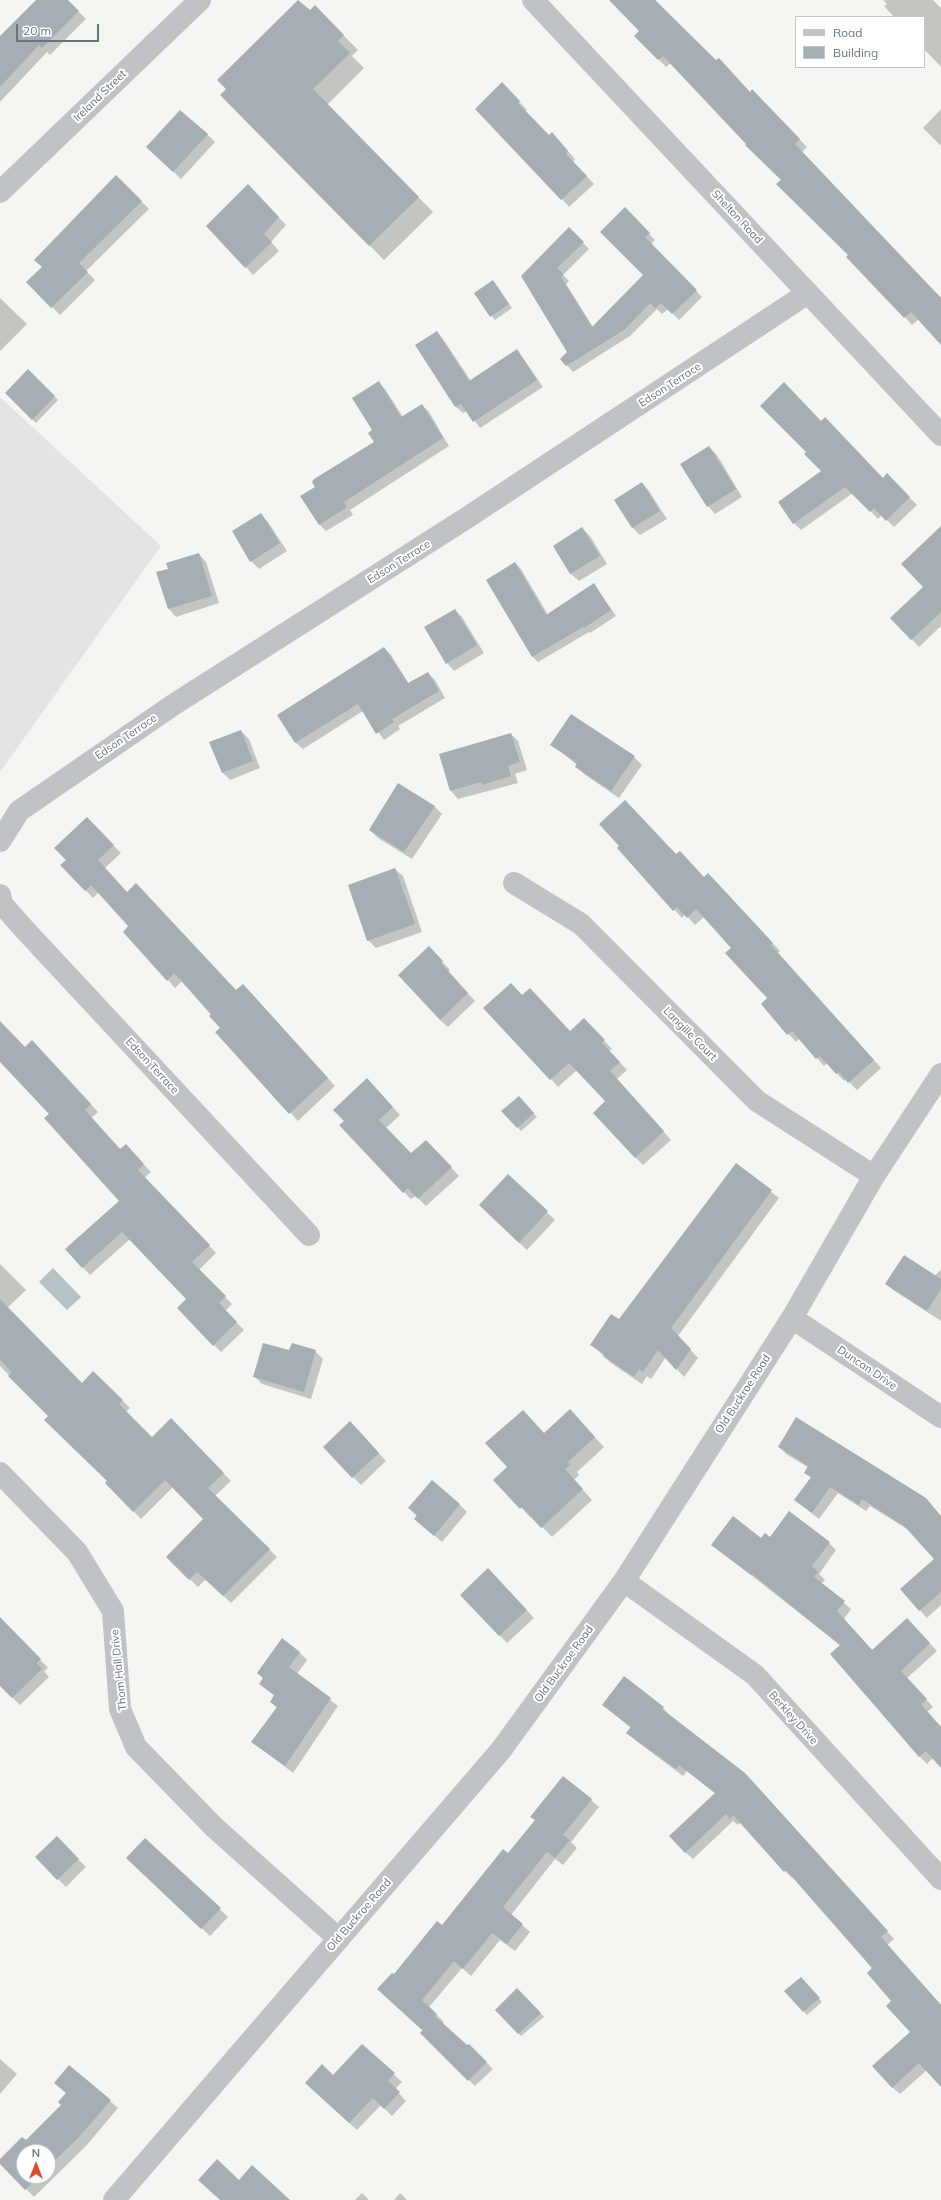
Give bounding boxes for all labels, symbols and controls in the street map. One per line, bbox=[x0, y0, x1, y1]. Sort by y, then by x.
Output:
scale bar bbox=[18, 16, 101, 42]
legend bbox=[795, 16, 925, 68]
text: 20 m bbox=[23, 23, 51, 38]
text: Road bbox=[833, 25, 862, 40]
text: Building bbox=[833, 45, 878, 60]
street label: Ireland Street bbox=[71, 68, 129, 124]
street label: Shelton Road bbox=[709, 188, 765, 246]
street label: Edson Terrace bbox=[636, 360, 704, 410]
street label: Edson Terrace bbox=[365, 537, 433, 587]
street label: Edson Terrace bbox=[93, 711, 159, 763]
street label: Langille Court bbox=[660, 1004, 720, 1064]
street label: Edson Terrace bbox=[123, 1035, 181, 1097]
street label: Duncan Drive bbox=[835, 1343, 899, 1393]
street label: Old Buckroe Road bbox=[713, 1352, 773, 1436]
street label: Old Buckroe Road bbox=[532, 1623, 596, 1705]
street label: Thom Hall Drive bbox=[108, 1629, 130, 1711]
street label: Berkley Drive bbox=[766, 1689, 820, 1747]
street label: Old Buckroe Road bbox=[324, 1876, 394, 1954]
north arrow bbox=[16, 2144, 56, 2184]
text: N bbox=[32, 2146, 40, 2160]

